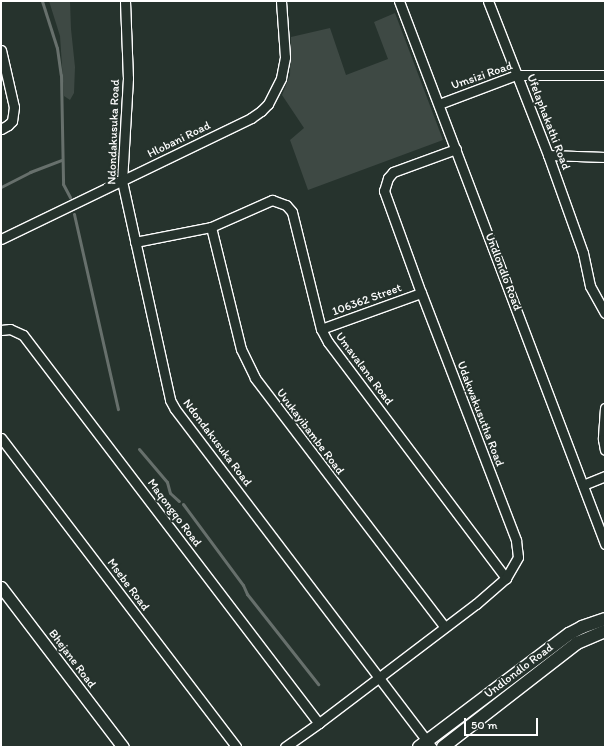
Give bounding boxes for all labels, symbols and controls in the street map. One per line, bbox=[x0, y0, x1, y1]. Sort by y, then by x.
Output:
street label: Umsizi Road bbox=[450, 59, 514, 93]
street label: Ufelaphakathi Road bbox=[523, 72, 573, 172]
street label: Ndondakusuka Road bbox=[105, 79, 123, 185]
street label: Hlobani Road bbox=[145, 119, 213, 161]
street label: Undlondlo Road bbox=[482, 231, 524, 313]
street label: 106362 Street bbox=[330, 281, 404, 319]
street label: Umavalana Road bbox=[332, 330, 396, 408]
street label: Udakwakusutha Road bbox=[453, 360, 507, 468]
street label: Uvukayibambe Road bbox=[273, 386, 347, 478]
street label: Ndondakusuka Road bbox=[180, 397, 254, 489]
street label: Maqongqo Road bbox=[144, 476, 204, 550]
street label: Msebe Road bbox=[104, 556, 152, 614]
street label: Bhejane Road bbox=[45, 627, 99, 691]
street label: Undlondlo Road bbox=[482, 641, 556, 701]
scale bar bbox=[466, 710, 540, 736]
text: 50 m bbox=[471, 718, 497, 732]

